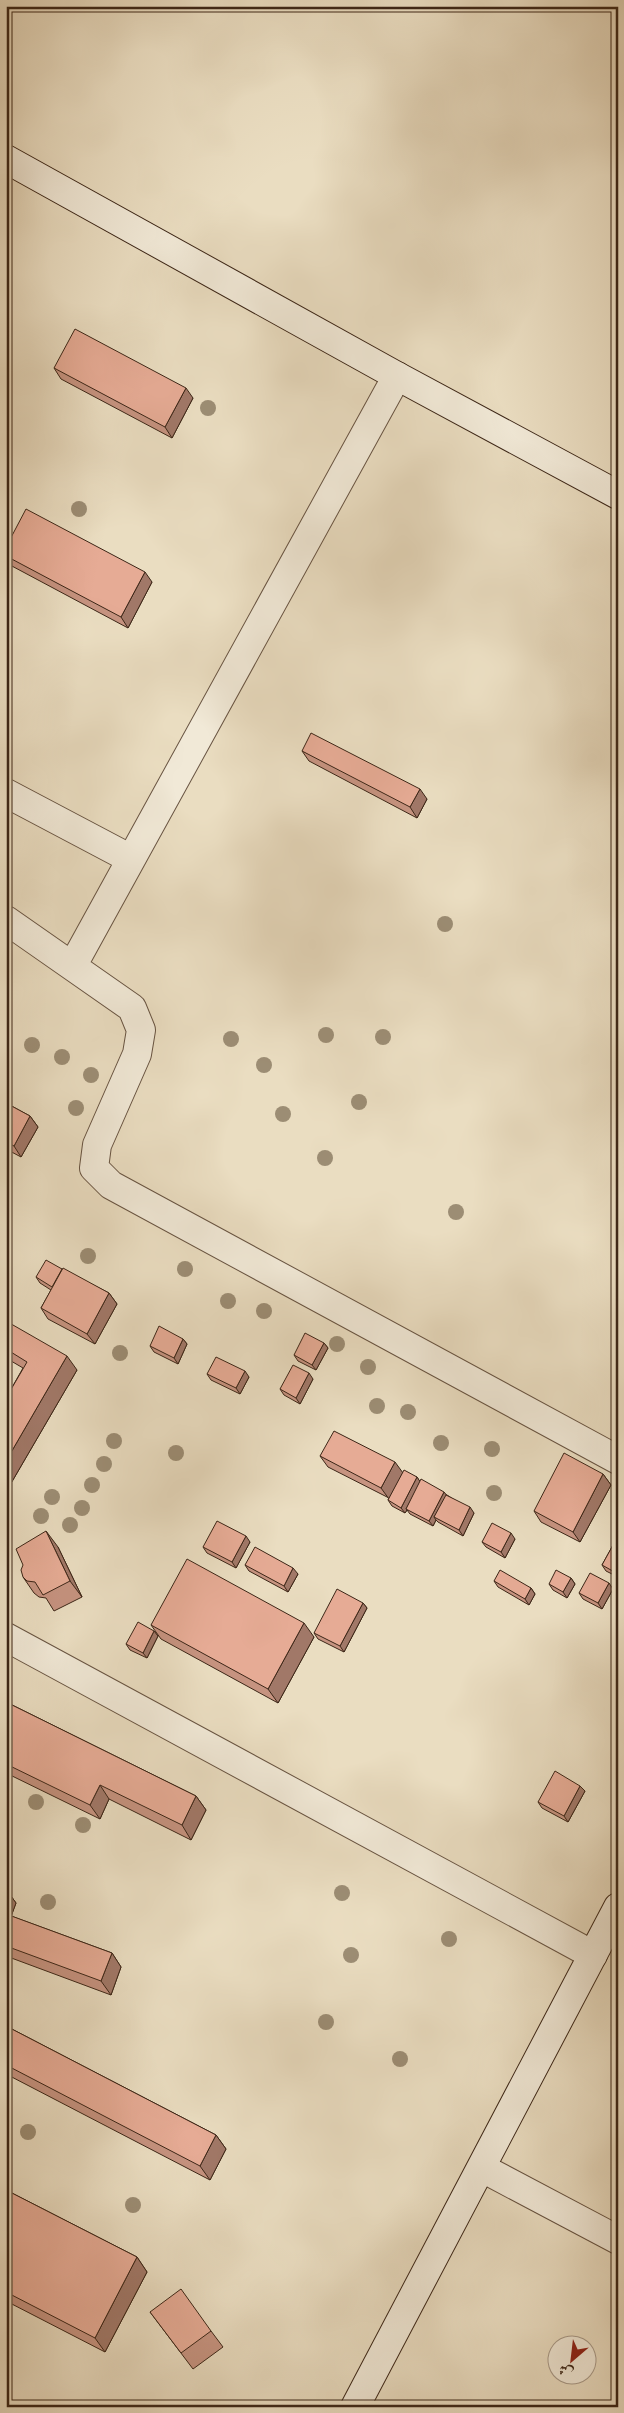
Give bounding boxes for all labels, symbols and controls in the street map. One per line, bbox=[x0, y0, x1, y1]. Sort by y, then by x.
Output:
north arrow bbox=[546, 2336, 596, 2386]
text: ش bbox=[556, 2360, 576, 2382]

